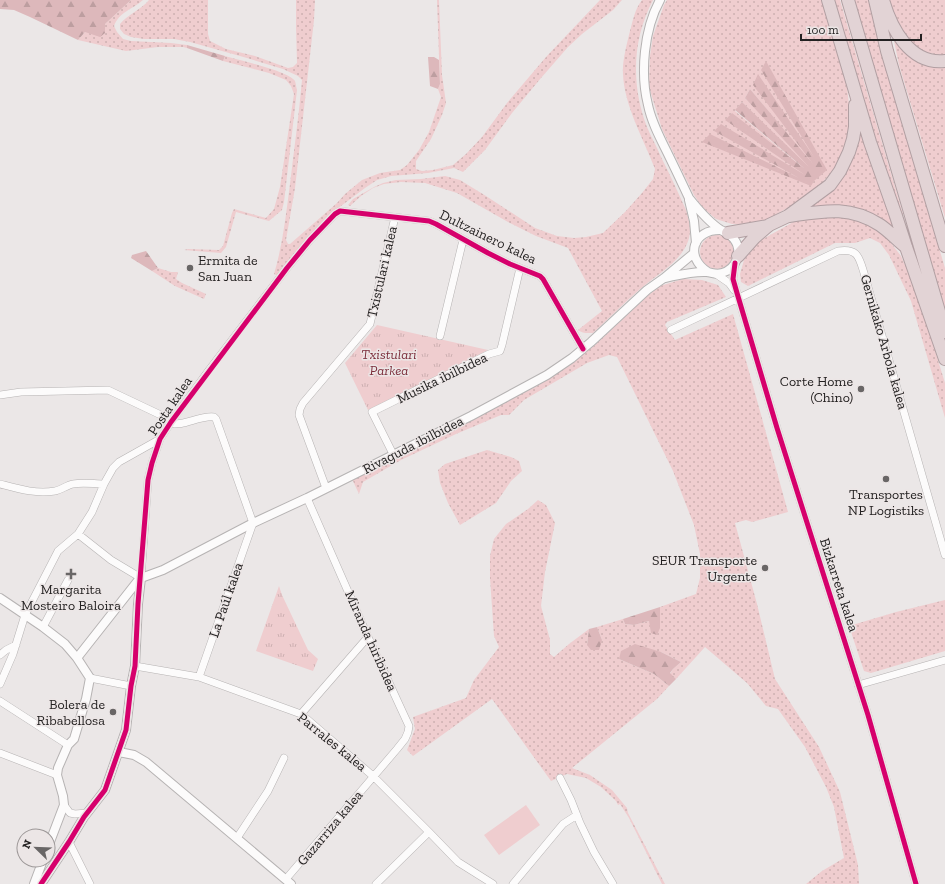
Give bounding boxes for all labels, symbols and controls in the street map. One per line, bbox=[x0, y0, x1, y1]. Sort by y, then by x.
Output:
scale bar bbox=[801, 16, 921, 42]
text: 100 m bbox=[807, 23, 839, 37]
street label: Dultzainero kalea bbox=[437, 206, 539, 268]
street label: Txistulari kalea bbox=[363, 224, 401, 319]
place label: Ermita de San Juan bbox=[198, 252, 258, 285]
marker: Ermita de San Juan bbox=[185, 263, 195, 273]
street label: Gernikako Arbola kalea bbox=[857, 273, 911, 412]
park label: Txistulari Parkea bbox=[361, 346, 417, 379]
street label: Musika ibilbidea bbox=[394, 349, 490, 407]
street label: Posta kalea bbox=[144, 373, 196, 439]
place label: Corte Home (Chino) bbox=[780, 373, 853, 406]
marker: Corte Home (Chino) bbox=[856, 384, 866, 394]
street label: Rivaguda ibilbidea bbox=[360, 412, 466, 478]
marker: Transportes NP Logistiks bbox=[881, 474, 891, 484]
place label: Transportes NP Logistiks bbox=[848, 486, 924, 519]
street label: Bizkarreta kalea bbox=[816, 536, 862, 634]
place label: SEUR Transporte Urgente bbox=[652, 552, 757, 585]
street label: La Paúl kalea bbox=[205, 560, 247, 640]
marker: SEUR Transporte Urgente bbox=[760, 563, 770, 573]
marker: Margarita Mosteiro Baloira bbox=[66, 569, 76, 579]
place label: Margarita Mosteiro Baloira bbox=[21, 581, 121, 614]
street label: Miranda hiribidea bbox=[341, 588, 401, 694]
place label: Bolera de Ribabellosa bbox=[37, 696, 105, 729]
marker: Bolera de Ribabellosa bbox=[108, 707, 118, 717]
street label: Parrales kalea bbox=[294, 709, 370, 775]
street label: Gazarriza kalea bbox=[294, 787, 367, 869]
north arrow bbox=[16, 828, 56, 868]
text: N bbox=[20, 837, 35, 851]

